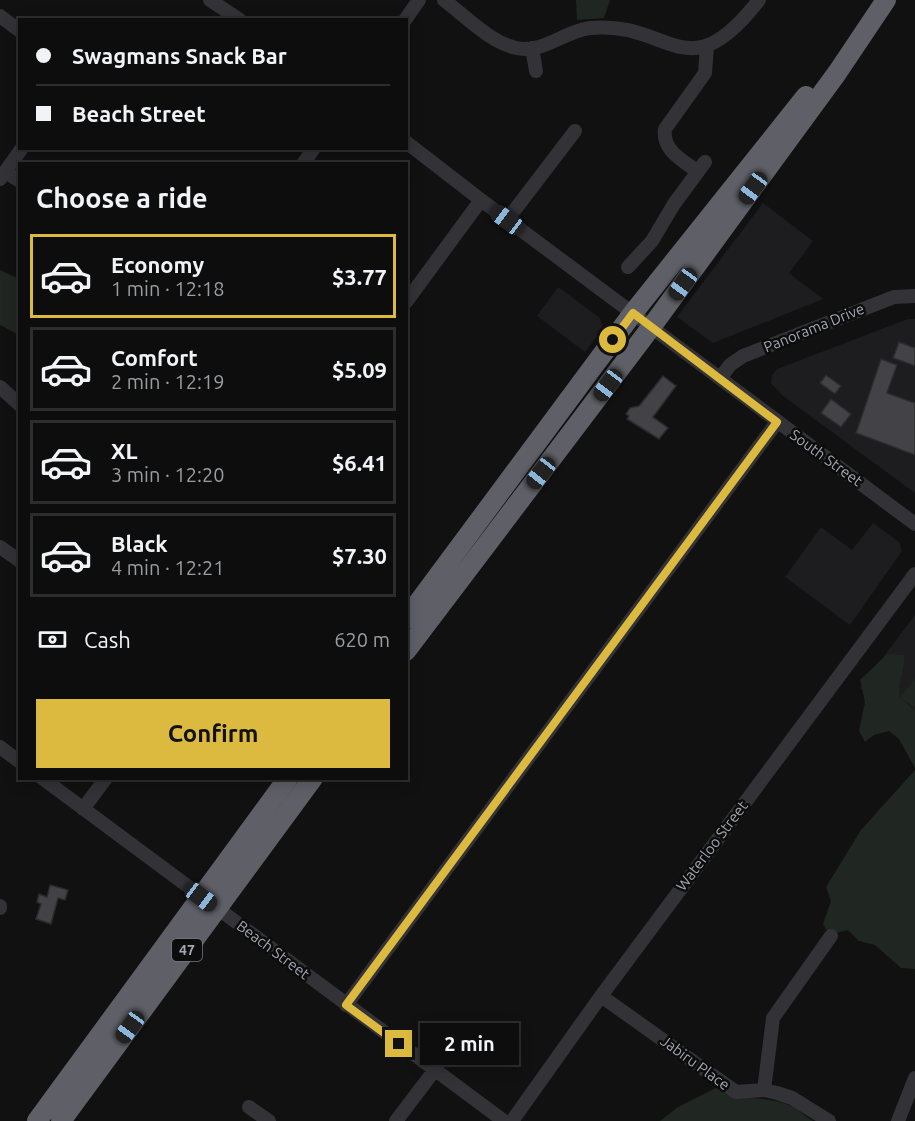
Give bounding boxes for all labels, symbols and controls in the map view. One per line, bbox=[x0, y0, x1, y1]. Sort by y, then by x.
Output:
text: Swagmans Snack Bar bbox=[72, 43, 287, 68]
text: Beach Street bbox=[72, 101, 206, 126]
car bbox=[735, 168, 771, 208]
text: Choose a ride bbox=[36, 183, 208, 213]
car bbox=[487, 202, 527, 238]
icon: car bbox=[39, 249, 93, 303]
text: Economy bbox=[111, 252, 204, 277]
text: $3.77 bbox=[332, 264, 387, 289]
car bbox=[665, 264, 701, 304]
text: 1 min · 12:18 bbox=[111, 277, 225, 300]
street label: Panorama Drive bbox=[761, 300, 867, 355]
route start bbox=[599, 326, 626, 353]
icon: car bbox=[39, 342, 93, 396]
text: Comfort bbox=[111, 345, 198, 370]
text: $5.09 bbox=[332, 357, 387, 382]
car bbox=[590, 365, 626, 405]
text: 2 min · 12:19 bbox=[111, 370, 225, 393]
street label: South Street bbox=[787, 426, 866, 490]
icon: car bbox=[39, 435, 93, 489]
text: XL bbox=[111, 438, 138, 463]
text: $6.41 bbox=[332, 450, 387, 475]
car bbox=[523, 453, 559, 493]
text: 3 min · 12:20 bbox=[111, 463, 225, 486]
icon: car bbox=[39, 528, 93, 582]
text: Black bbox=[111, 531, 168, 556]
text: $7.30 bbox=[332, 543, 387, 568]
text: 4 min · 12:21 bbox=[111, 556, 225, 579]
icon: cash bbox=[36, 623, 69, 656]
text: Cash bbox=[84, 627, 131, 652]
text: 620 m bbox=[334, 628, 390, 651]
button: Confirm bbox=[36, 699, 390, 768]
street label: Waterloo Street bbox=[672, 797, 751, 894]
car bbox=[181, 879, 221, 915]
street label: Beach Street bbox=[234, 917, 313, 982]
road number: 47 bbox=[172, 939, 202, 961]
car bbox=[112, 1007, 148, 1047]
callout: 2 min bbox=[420, 1023, 519, 1065]
route end bbox=[385, 1030, 412, 1057]
text: 2 min bbox=[444, 1032, 495, 1055]
street label: Jabiru Place bbox=[658, 1032, 733, 1093]

